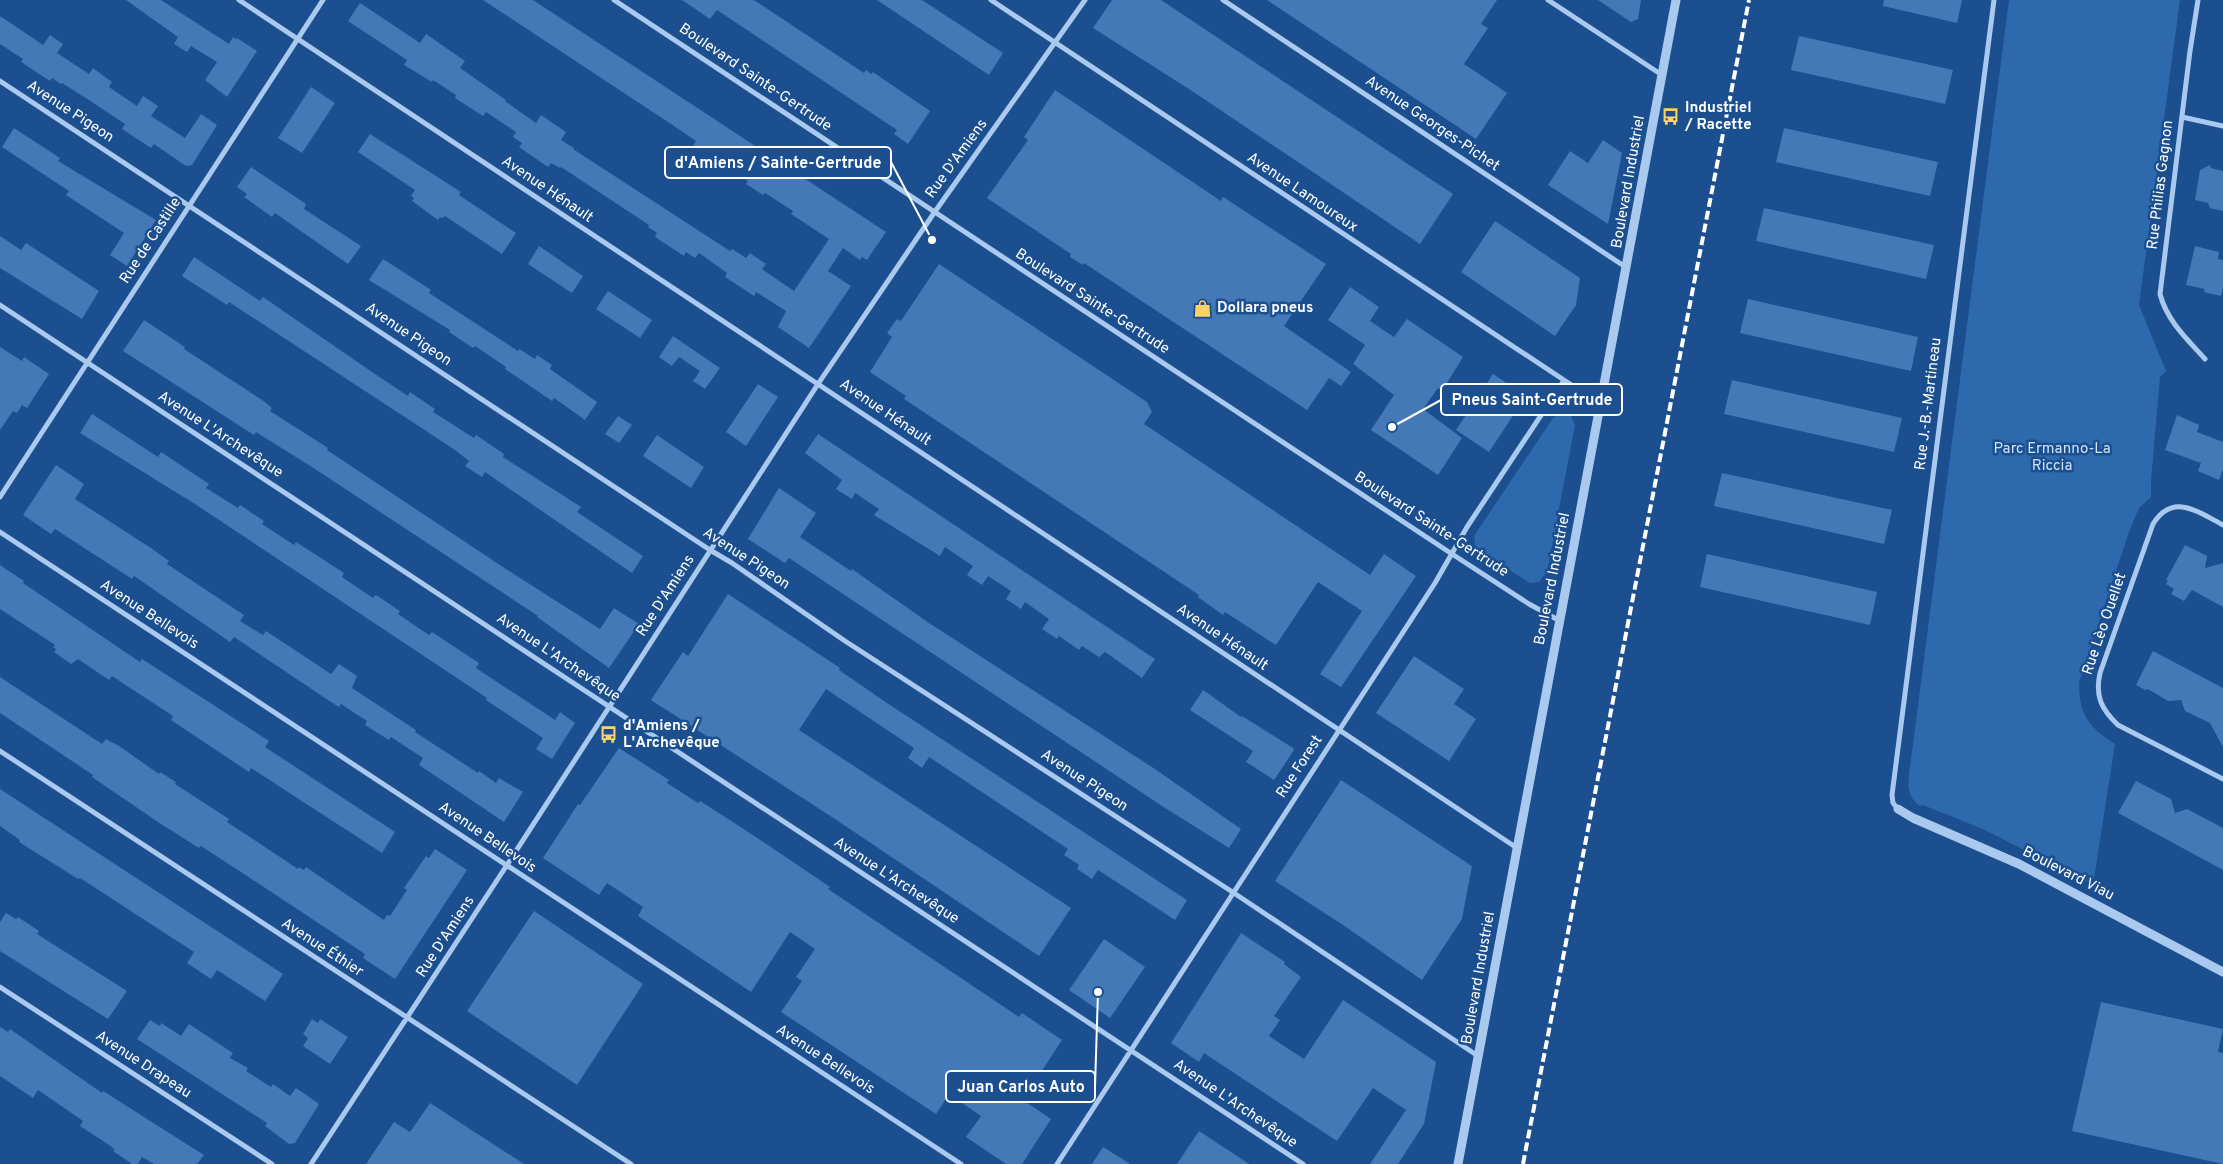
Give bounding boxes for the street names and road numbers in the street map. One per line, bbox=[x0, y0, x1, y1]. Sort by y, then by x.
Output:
street label: Boulevard Sainte-Gertrude bbox=[675, 20, 835, 136]
street label: Avenue Georges-Pichet bbox=[1361, 72, 1503, 176]
street label: Avenue Pigeon bbox=[23, 77, 117, 147]
street label: Boulevard Industriel bbox=[1608, 114, 1650, 250]
street label: Rue D'Amiens bbox=[922, 116, 992, 202]
street label: Rue Philias Gagnon bbox=[2144, 119, 2178, 251]
street label: Avenue Lamoureux bbox=[1243, 149, 1361, 237]
street label: Avenue Hénault bbox=[497, 152, 597, 228]
street label: Rue de Castille bbox=[116, 194, 186, 288]
street label: Boulevard Sainte-Gertrude bbox=[1011, 245, 1173, 359]
street label: Avenue Pigeon bbox=[361, 299, 455, 371]
street label: Rue J.-B.-Martineau bbox=[1911, 337, 1947, 471]
street label: Avenue Hénault bbox=[835, 375, 935, 451]
street label: Avenue L'Archevêque bbox=[154, 387, 286, 483]
street label: Boulevard Sainte-Gertrude bbox=[1350, 468, 1512, 582]
street label: Boulevard Industriel bbox=[1531, 511, 1575, 647]
street label: Avenue Pigeon bbox=[699, 524, 793, 594]
street label: Rue D'Amiens bbox=[633, 552, 699, 640]
street label: Rue Lèo Ouellet bbox=[2079, 570, 2131, 678]
street label: Avenue Bellevois bbox=[96, 576, 202, 654]
street label: Avenue Hénault bbox=[1172, 600, 1272, 676]
street label: Avenue L'Archevêque bbox=[492, 609, 624, 707]
street label: Rue Forest bbox=[1273, 732, 1327, 802]
street label: Avenue Pigeon bbox=[1037, 746, 1131, 816]
street label: Avenue Bellevois bbox=[434, 798, 540, 878]
street label: Avenue L'Archevêque bbox=[830, 833, 962, 929]
street label: Boulevard Viau bbox=[2019, 843, 2117, 905]
street label: Rue D'Amiens bbox=[413, 893, 479, 981]
street label: Boulevard Industriel bbox=[1458, 910, 1500, 1046]
street label: Avenue Éthier bbox=[277, 914, 367, 982]
street label: Avenue Bellevois bbox=[772, 1021, 878, 1099]
street label: Avenue Drapeau bbox=[91, 1027, 195, 1103]
street label: Avenue L'Archevêque bbox=[1169, 1055, 1301, 1153]

